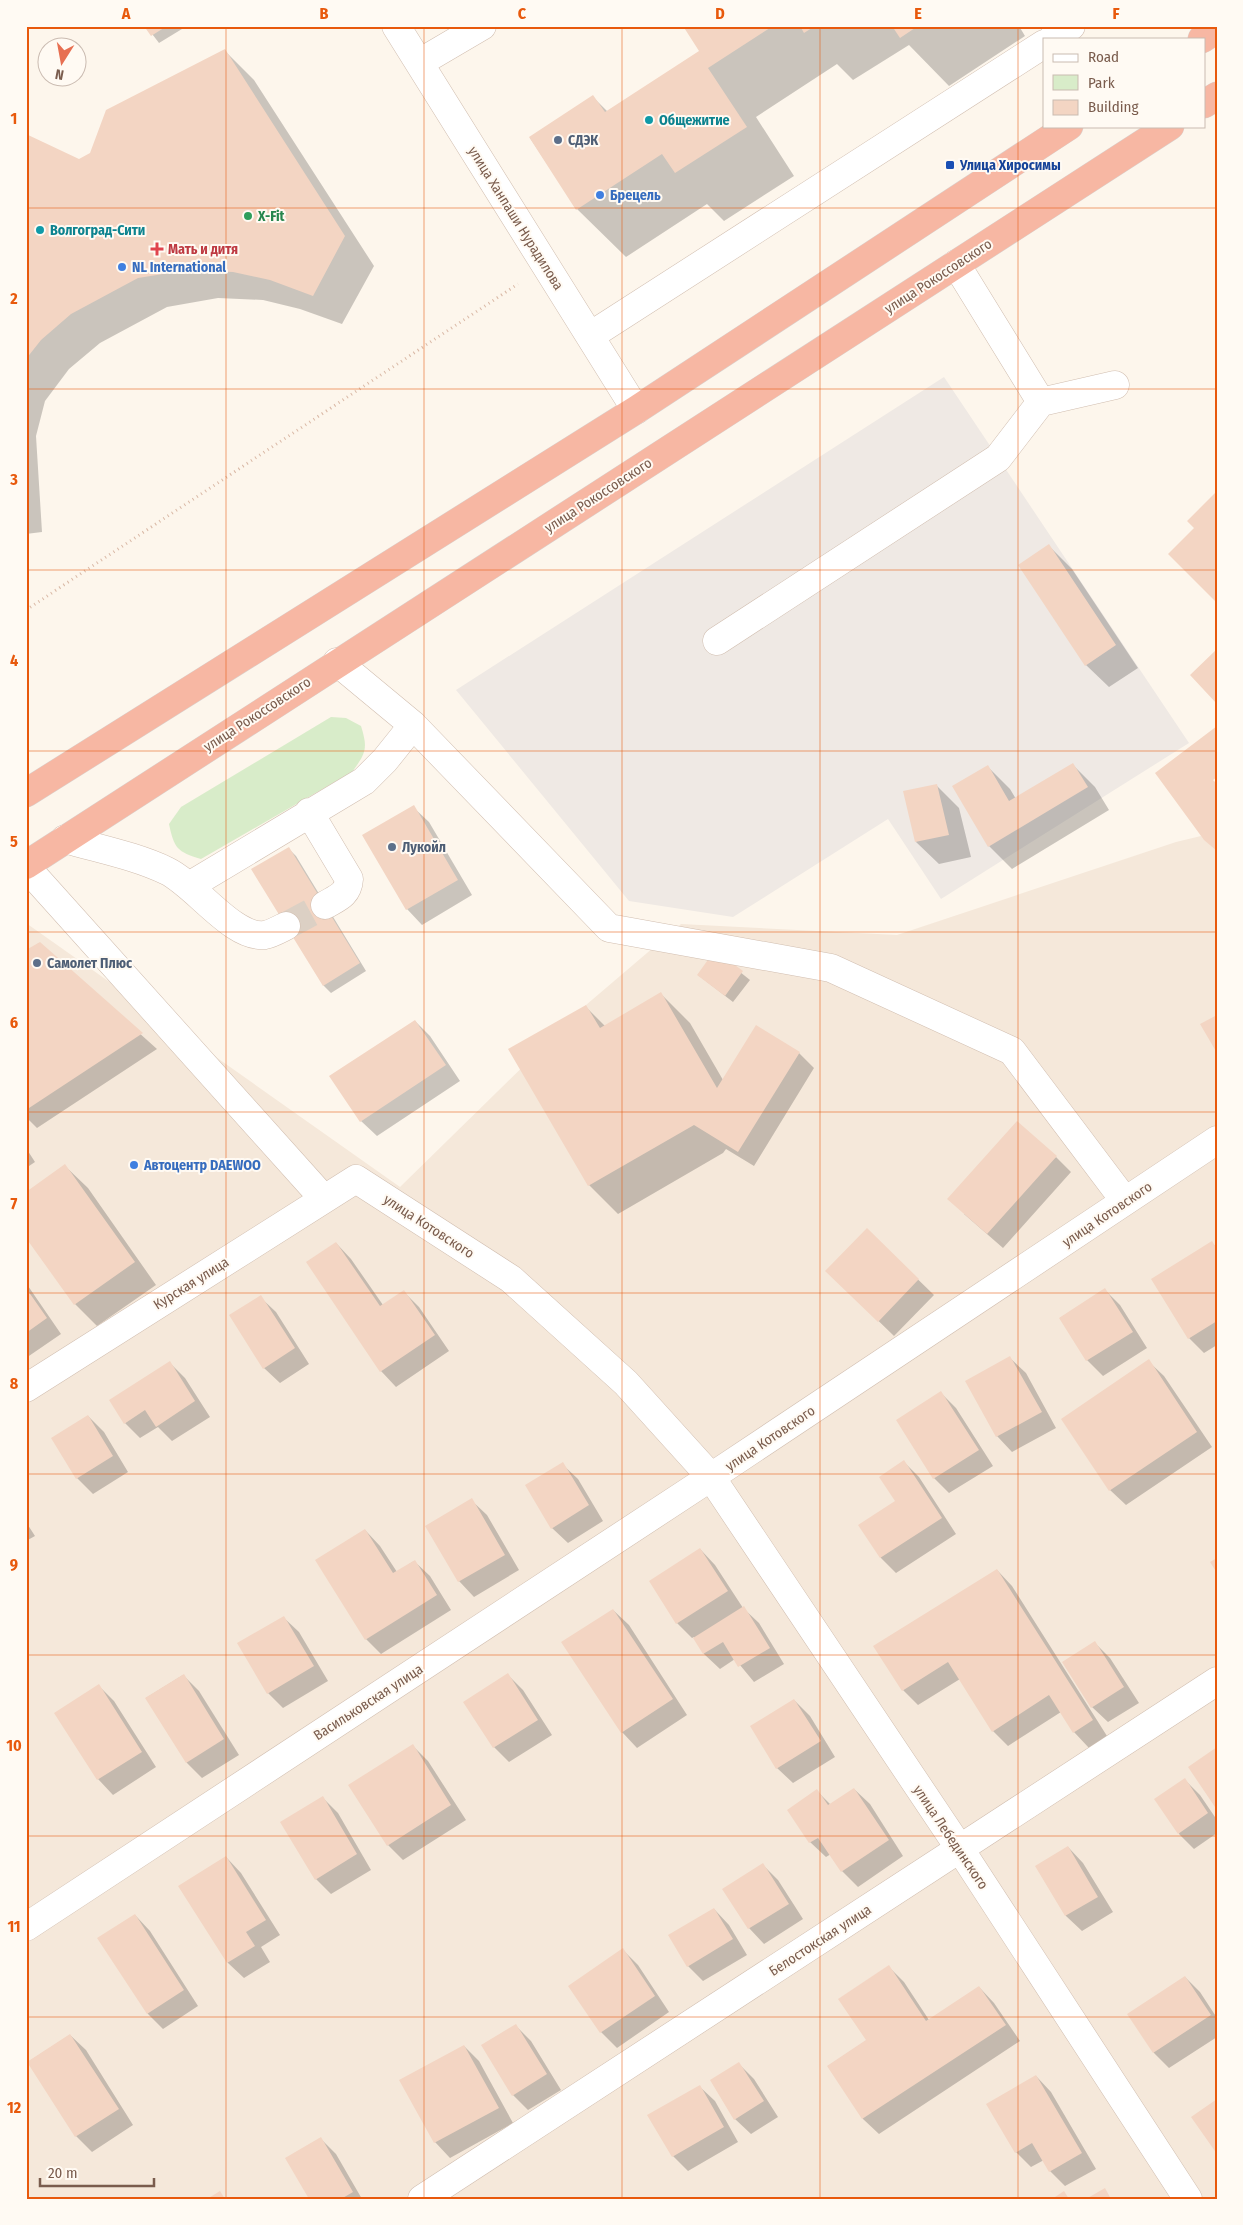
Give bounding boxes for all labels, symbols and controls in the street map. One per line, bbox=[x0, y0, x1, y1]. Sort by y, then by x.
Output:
text: A bbox=[121, 4, 131, 23]
text: B bbox=[320, 4, 329, 23]
text: C bbox=[518, 4, 527, 23]
text: D bbox=[715, 4, 725, 23]
text: E bbox=[914, 4, 922, 23]
text: F bbox=[1112, 4, 1120, 23]
north arrow bbox=[38, 38, 88, 88]
legend bbox=[1043, 38, 1206, 128]
text: Road bbox=[1088, 48, 1119, 66]
text: N bbox=[54, 65, 65, 83]
text: Park bbox=[1088, 74, 1115, 92]
text: Building bbox=[1088, 98, 1139, 116]
text: 1 bbox=[11, 109, 17, 128]
place label: Общежитие bbox=[659, 112, 730, 129]
marker: Общежитие bbox=[643, 114, 655, 126]
place label: СДЭК bbox=[568, 132, 599, 149]
marker: СДЭК bbox=[552, 134, 564, 146]
street label: улица Ханпаши Нурадилова bbox=[464, 143, 567, 293]
place label: Улица Хиросимы bbox=[959, 157, 1061, 174]
marker: Улица Хиросимы bbox=[944, 159, 956, 171]
place label: Брецель bbox=[610, 187, 661, 204]
marker: Брецель bbox=[594, 189, 606, 201]
place label: X-Fit bbox=[257, 208, 286, 225]
marker: X-Fit bbox=[242, 210, 254, 222]
place label: Волгоград-Сити bbox=[50, 222, 145, 239]
marker: Волгоград-Сити bbox=[34, 224, 46, 236]
street label: улица Рокоссовского bbox=[881, 235, 995, 317]
place label: Мать и дитя bbox=[168, 241, 238, 258]
marker: Мать и дитя bbox=[150, 242, 164, 256]
place label: NL International bbox=[132, 259, 226, 276]
marker: NL International bbox=[116, 261, 128, 273]
text: 2 bbox=[9, 289, 18, 308]
street label: улица Рокоссовского bbox=[541, 454, 655, 536]
text: 3 bbox=[9, 470, 18, 489]
text: 4 bbox=[10, 651, 18, 670]
street label: улица Рокоссовского bbox=[200, 673, 314, 755]
text: 5 bbox=[10, 832, 18, 851]
place label: Лукойл bbox=[402, 839, 446, 856]
marker: Лукойл bbox=[386, 841, 398, 853]
place label: Самолет Плюс bbox=[47, 955, 133, 972]
marker: Самолет Плюс bbox=[31, 957, 43, 969]
text: 6 bbox=[10, 1013, 18, 1032]
place label: Автоцентр DAEWOO bbox=[143, 1157, 261, 1174]
marker: Автоцентр DAEWOO bbox=[128, 1159, 140, 1171]
street label: улица Котовского bbox=[1059, 1178, 1155, 1251]
street label: улица Котовского bbox=[380, 1191, 477, 1262]
text: 7 bbox=[11, 1194, 18, 1213]
street label: Курская улица bbox=[150, 1253, 232, 1313]
text: 8 bbox=[10, 1374, 19, 1393]
street label: улица Котовского bbox=[722, 1402, 818, 1475]
text: 9 bbox=[10, 1555, 18, 1574]
street label: Васильковская улица bbox=[310, 1661, 426, 1744]
text: 10 bbox=[6, 1736, 22, 1755]
street label: улица Лебединского bbox=[909, 1782, 992, 1893]
street label: Белостокская улица bbox=[766, 1901, 875, 1980]
text: 11 bbox=[7, 1917, 21, 1936]
text: 12 bbox=[7, 2098, 22, 2117]
scale bar bbox=[40, 2155, 154, 2187]
text: 20 m bbox=[48, 2164, 78, 2182]

